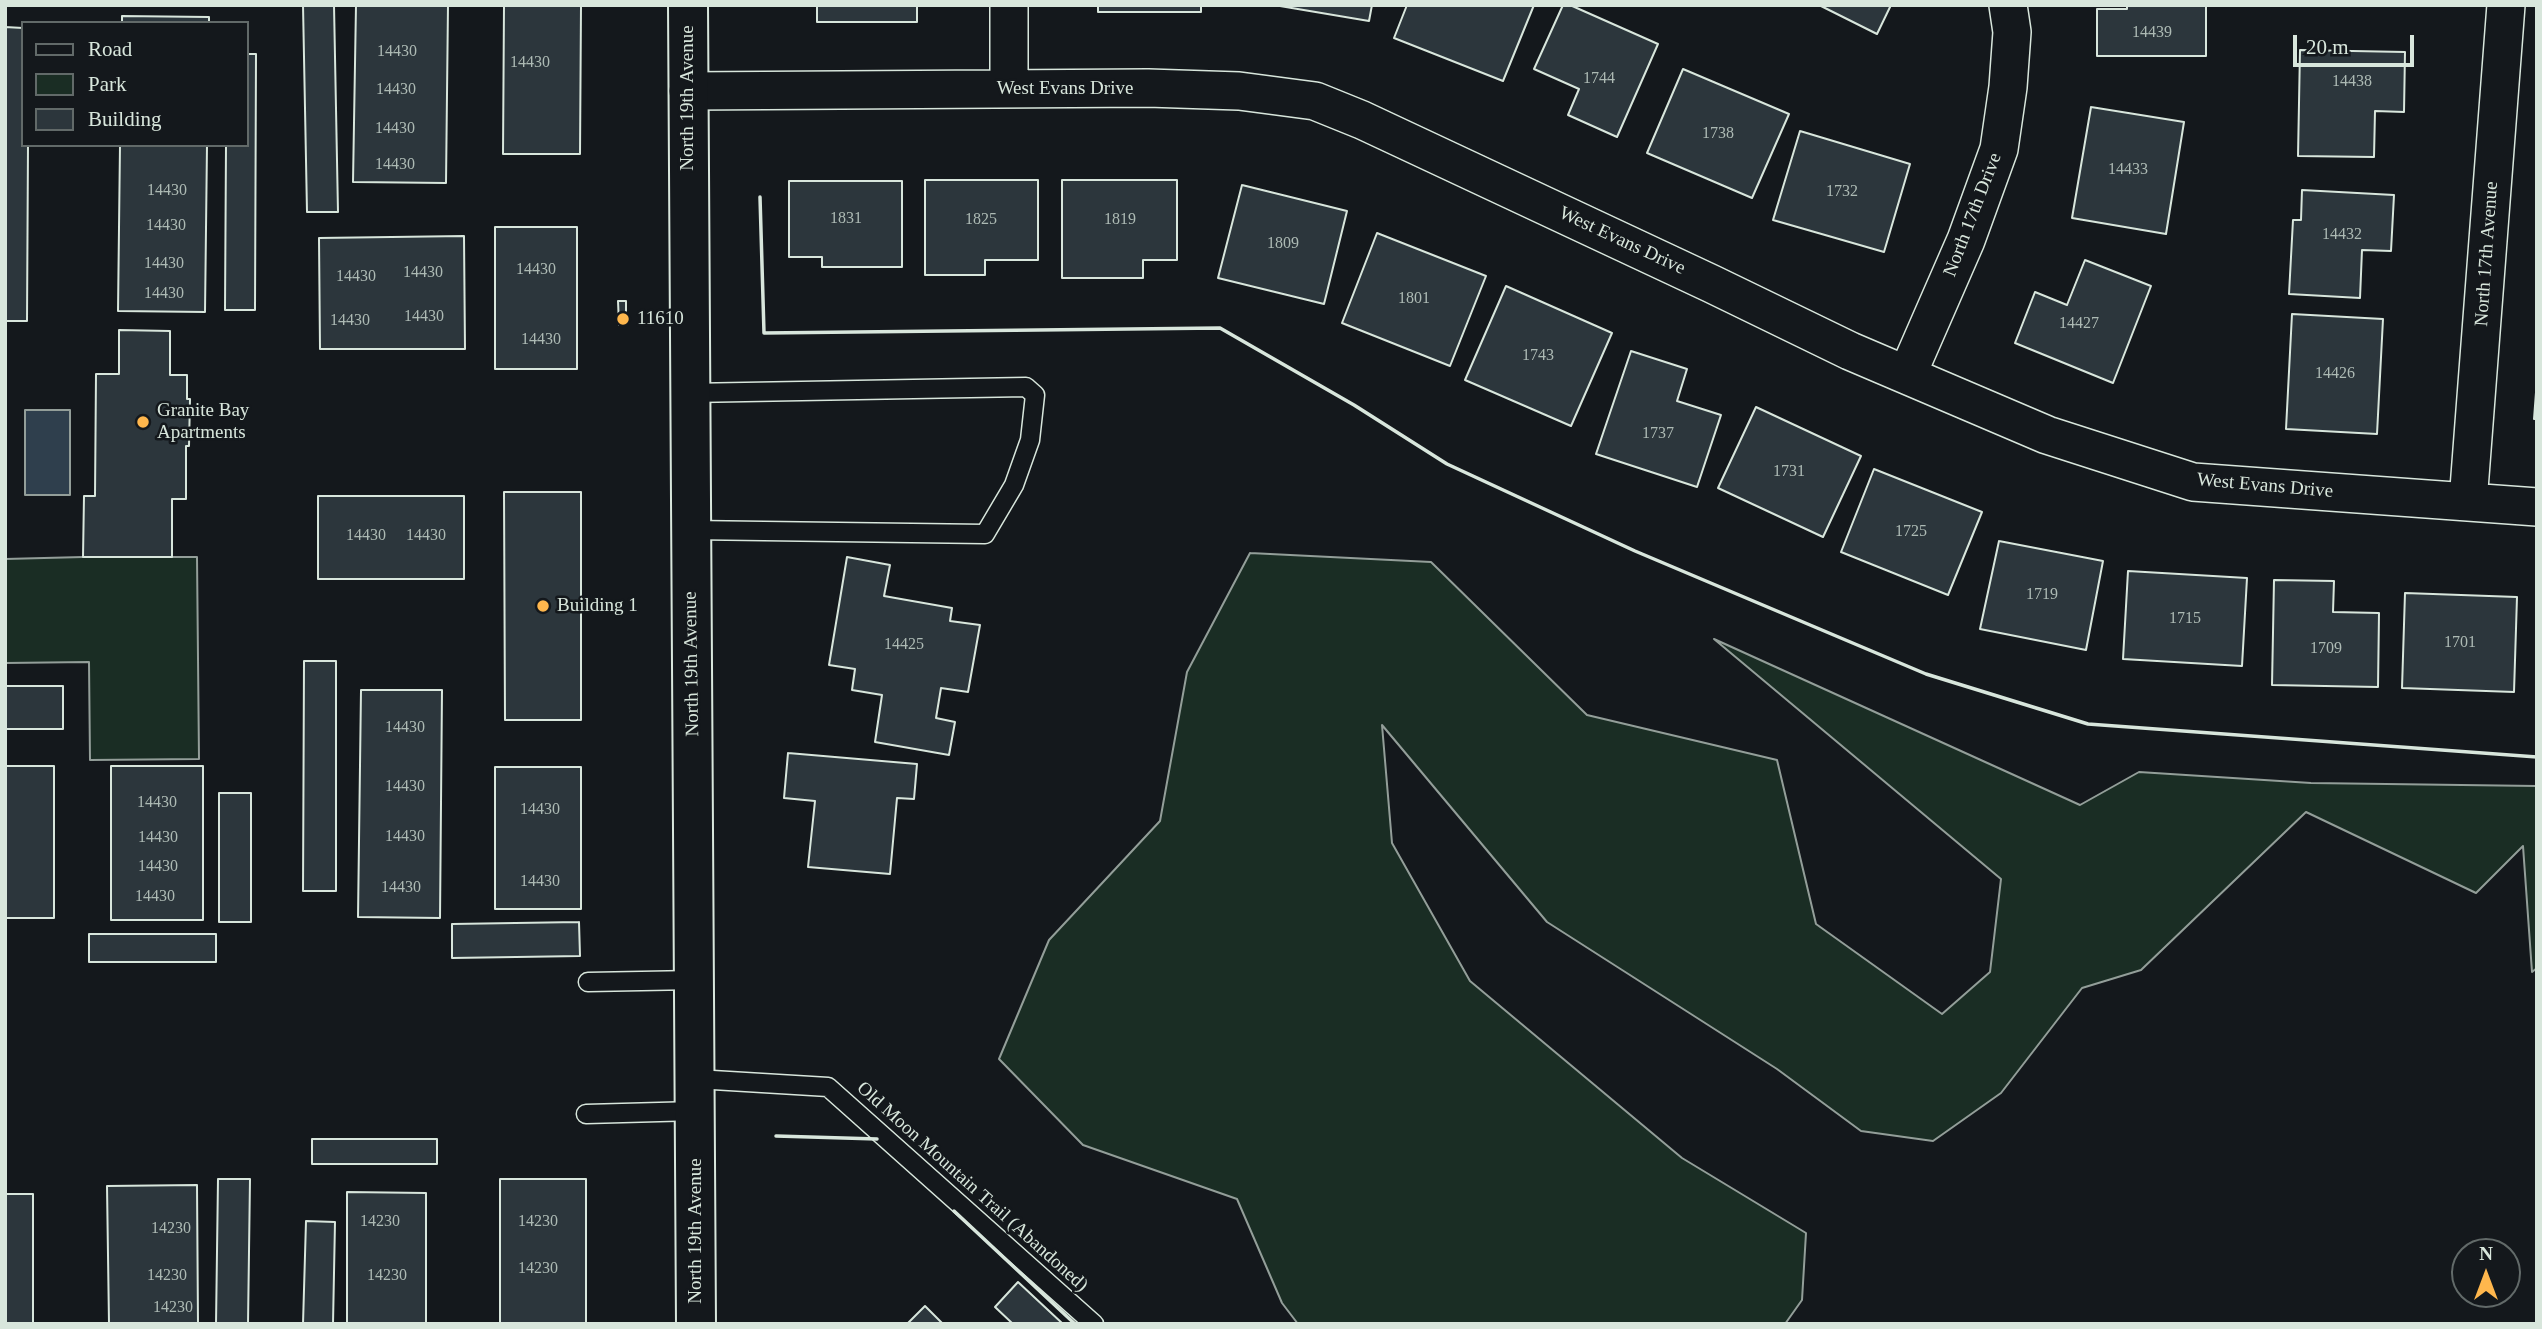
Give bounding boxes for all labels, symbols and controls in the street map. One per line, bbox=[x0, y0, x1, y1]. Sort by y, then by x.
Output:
legend bbox=[21, 21, 248, 147]
scale bar bbox=[2297, 21, 2418, 65]
house number: 14439 bbox=[2132, 23, 2172, 43]
street label: North 19th Avenue bbox=[677, 25, 699, 171]
text: 20 m bbox=[2306, 35, 2349, 59]
text: Road bbox=[88, 37, 132, 61]
house number: 14430 bbox=[377, 42, 417, 62]
house number: 14430 bbox=[510, 53, 550, 73]
house number: 1744 bbox=[1583, 69, 1615, 89]
text: Park bbox=[88, 72, 127, 96]
house number: 14438 bbox=[2332, 72, 2372, 92]
street label: West Evans Drive bbox=[997, 78, 1133, 100]
house number: 14430 bbox=[376, 80, 416, 100]
text: Building bbox=[88, 107, 162, 131]
house number: 14430 bbox=[375, 119, 415, 139]
house number: 1738 bbox=[1702, 124, 1734, 144]
street label: North 17th Drive bbox=[1939, 150, 2007, 280]
house number: 14430 bbox=[375, 155, 415, 175]
house number: 14433 bbox=[2108, 160, 2148, 180]
house number: 14430 bbox=[147, 181, 187, 201]
street label: North 17th Avenue bbox=[2471, 181, 2503, 327]
house number: 1732 bbox=[1826, 182, 1858, 202]
street label: West Evans Drive bbox=[1555, 202, 1689, 280]
house number: 1831 bbox=[830, 209, 862, 229]
house number: 1825 bbox=[965, 210, 997, 230]
house number: 1819 bbox=[1104, 210, 1136, 230]
house number: 14430 bbox=[146, 216, 186, 236]
house number: 14432 bbox=[2322, 225, 2362, 245]
house number: 1809 bbox=[1267, 234, 1299, 254]
house number: 14430 bbox=[144, 254, 184, 274]
house number: 14430 bbox=[516, 260, 556, 280]
house number: 14430 bbox=[403, 263, 443, 283]
house number: 14430 bbox=[336, 267, 376, 287]
house number: 14430 bbox=[144, 284, 184, 304]
house number: 1801 bbox=[1398, 289, 1430, 309]
house number: 14430 bbox=[404, 307, 444, 327]
place label: 11610 bbox=[637, 308, 684, 330]
house number: 14430 bbox=[330, 311, 370, 331]
marker: 11610 bbox=[615, 311, 631, 327]
house number: 14427 bbox=[2059, 314, 2099, 334]
house number: 14430 bbox=[521, 330, 561, 350]
house number: 1743 bbox=[1522, 346, 1554, 366]
house number: 14426 bbox=[2315, 364, 2355, 384]
place label: Granite Bay Apartments bbox=[157, 400, 249, 444]
marker: Granite Bay Apartments bbox=[135, 414, 151, 430]
house number: 1737 bbox=[1642, 424, 1674, 444]
house number: 1731 bbox=[1773, 462, 1805, 482]
street label: West Evans Drive bbox=[2196, 469, 2334, 503]
house number: 1725 bbox=[1895, 522, 1927, 542]
house number: 14430 bbox=[346, 526, 386, 546]
house number: 14430 bbox=[406, 526, 446, 546]
house number: 1719 bbox=[2026, 585, 2058, 605]
street label: North 19th Avenue bbox=[679, 591, 705, 737]
place label: Building 1 bbox=[557, 595, 638, 617]
marker: Building 1 bbox=[535, 598, 551, 614]
house number: 1715 bbox=[2169, 609, 2201, 629]
house number: 1701 bbox=[2444, 633, 2476, 653]
house number: 14425 bbox=[884, 635, 924, 655]
house number: 1709 bbox=[2310, 639, 2342, 659]
house number: 14430 bbox=[385, 718, 425, 738]
house number: 14430 bbox=[385, 777, 425, 797]
house number: 14430 bbox=[137, 793, 177, 813]
house number: 14430 bbox=[520, 800, 560, 820]
house number: 14430 bbox=[385, 827, 425, 847]
house number: 14430 bbox=[138, 828, 178, 848]
house number: 14430 bbox=[138, 857, 178, 877]
house number: 14430 bbox=[520, 872, 560, 892]
house number: 14430 bbox=[381, 878, 421, 898]
house number: 14430 bbox=[135, 887, 175, 907]
street label: Old Moon Mountain Trail (Abandoned) bbox=[852, 1077, 1092, 1297]
street label: North 19th Avenue bbox=[685, 1158, 707, 1304]
house number: 14230 bbox=[360, 1212, 400, 1232]
house number: 14230 bbox=[518, 1212, 558, 1232]
house number: 14230 bbox=[151, 1219, 191, 1239]
north arrow bbox=[2451, 1238, 2521, 1308]
text: N bbox=[2479, 1243, 2493, 1264]
house number: 14230 bbox=[518, 1259, 558, 1279]
house number: 14230 bbox=[147, 1266, 187, 1286]
house number: 14230 bbox=[367, 1266, 407, 1286]
house number: 14230 bbox=[153, 1298, 193, 1318]

